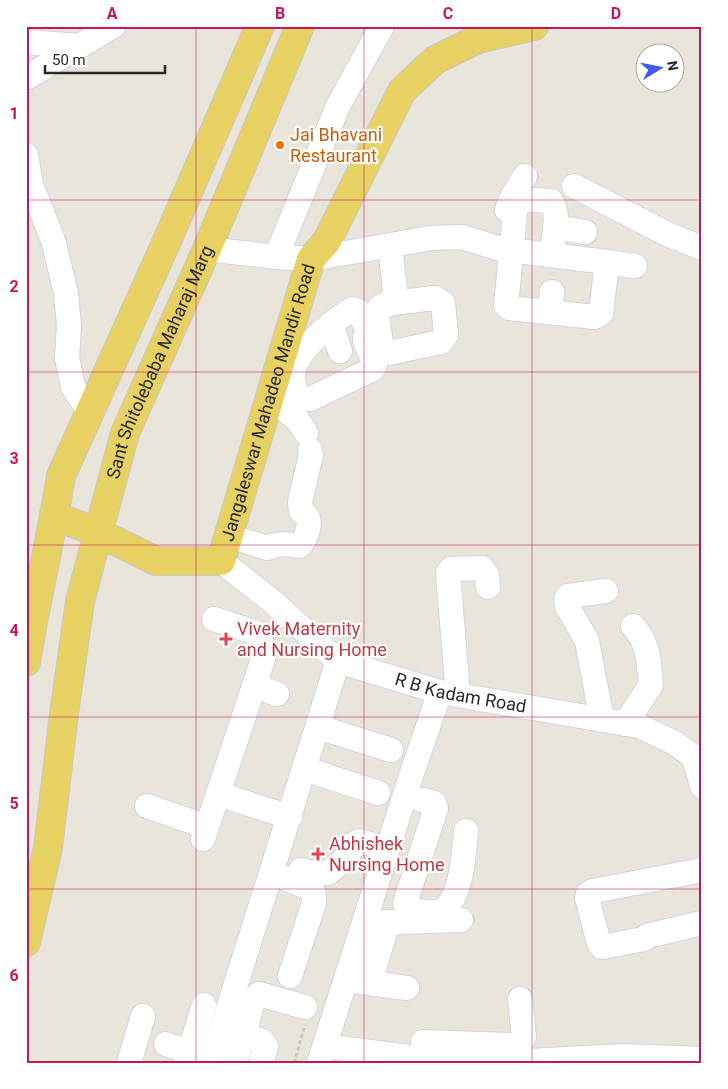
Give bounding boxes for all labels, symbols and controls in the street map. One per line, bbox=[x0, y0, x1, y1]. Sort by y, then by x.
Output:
text: A bbox=[107, 4, 118, 23]
text: B bbox=[275, 4, 285, 23]
text: C bbox=[443, 4, 453, 23]
text: D bbox=[611, 4, 621, 23]
scale bar bbox=[45, 42, 165, 74]
north arrow bbox=[636, 42, 686, 92]
text: 50 m bbox=[52, 51, 86, 69]
text: N bbox=[664, 59, 682, 72]
text: 1 bbox=[9, 104, 19, 123]
place label: Jai Bhavani Restaurant bbox=[290, 124, 382, 166]
marker: Jai Bhavani Restaurant bbox=[274, 139, 286, 151]
street label: Sant Shitolebaba Maharaj Marg bbox=[102, 242, 217, 481]
street label: Jangaleswar Mahadeo Mandir Road bbox=[217, 261, 319, 544]
text: 2 bbox=[9, 277, 19, 296]
text: 3 bbox=[9, 449, 19, 468]
place label: Vivek Maternity and Nursing Home bbox=[237, 618, 387, 660]
text: 4 bbox=[9, 621, 19, 640]
marker: Vivek Maternity and Nursing Home bbox=[219, 632, 233, 646]
street label: R B Kadam Road bbox=[393, 668, 528, 717]
text: 5 bbox=[9, 794, 19, 813]
place label: Abhishek Nursing Home bbox=[329, 833, 444, 875]
marker: Abhishek Nursing Home bbox=[311, 847, 325, 861]
text: 6 bbox=[9, 966, 19, 985]

